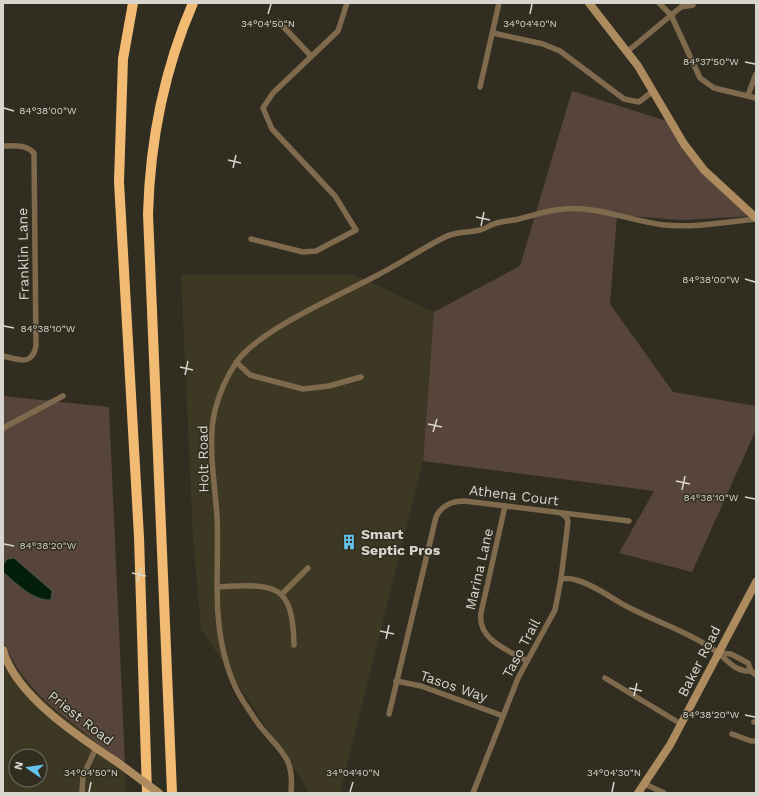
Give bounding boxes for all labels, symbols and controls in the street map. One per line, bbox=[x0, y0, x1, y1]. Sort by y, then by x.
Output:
text: 34°04'50"N bbox=[241, 18, 295, 29]
text: 34°04'40"N bbox=[503, 18, 557, 29]
text: 84°37'50"W bbox=[683, 56, 739, 67]
text: 84°38'00"W bbox=[19, 105, 77, 116]
street label: Franklin Lane bbox=[14, 208, 32, 300]
text: 84°38'00"W bbox=[682, 274, 740, 285]
text: 84°38'10"W bbox=[21, 323, 76, 334]
street label: Holt Road bbox=[194, 425, 212, 493]
street label: Athena Court bbox=[468, 482, 560, 508]
text: 84°38'10"W bbox=[684, 492, 739, 503]
place label: Smart Septic Pros bbox=[361, 526, 441, 558]
street label: Marina Lane bbox=[462, 527, 496, 611]
building icon: Smart Septic Pros bbox=[340, 533, 358, 551]
text: 84°38'20"W bbox=[20, 540, 77, 551]
street label: Taso Trail bbox=[499, 615, 543, 680]
street label: Baker Road bbox=[674, 623, 724, 699]
street label: Tasos Way bbox=[418, 667, 491, 705]
street label: Priest Road bbox=[45, 688, 117, 748]
text: 84°38'20"W bbox=[683, 709, 740, 720]
north arrow bbox=[8, 748, 48, 788]
text: N bbox=[11, 760, 26, 771]
text: 34°04'50"N bbox=[64, 767, 118, 778]
text: 34°04'40"N bbox=[326, 767, 380, 778]
text: 34°04'30"N bbox=[587, 767, 641, 778]

